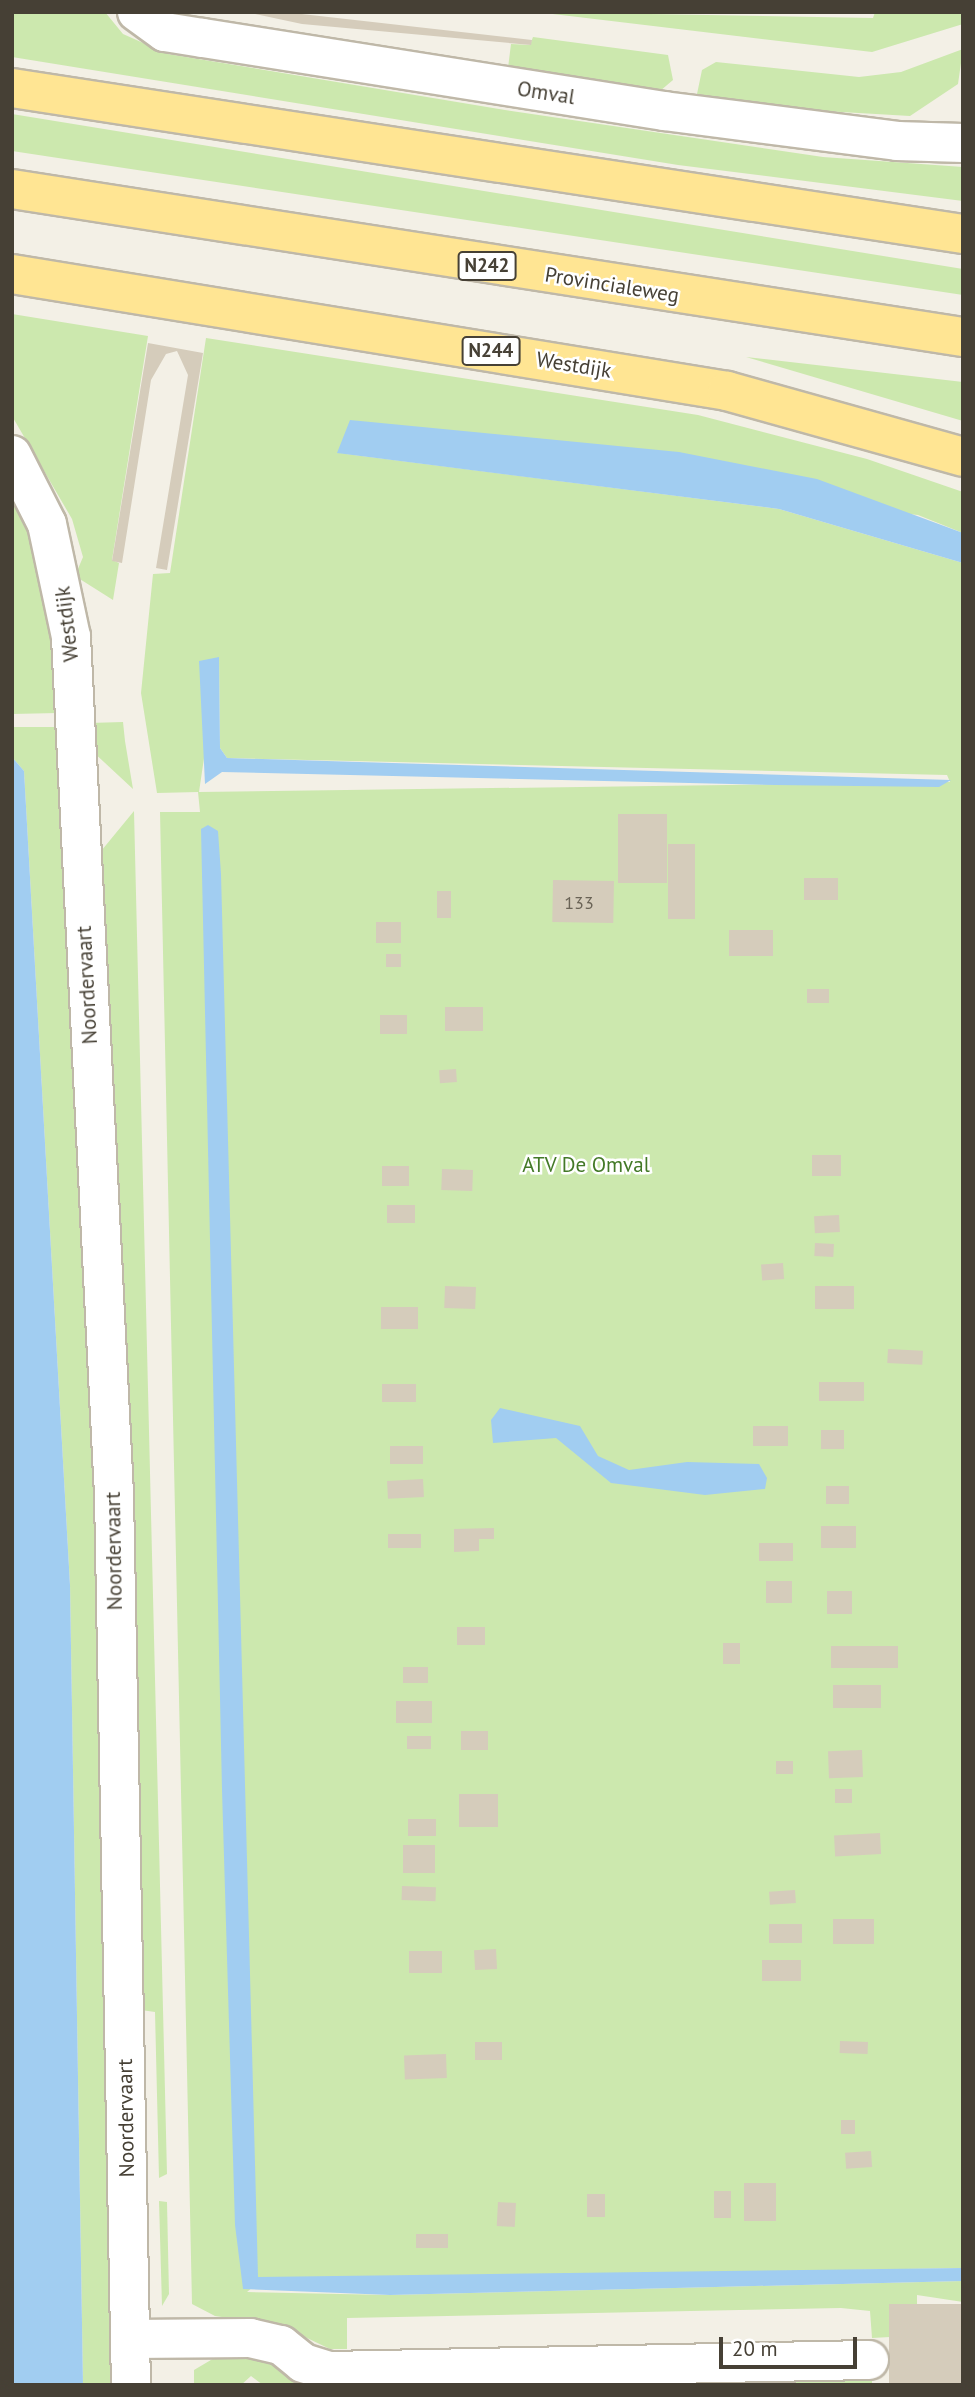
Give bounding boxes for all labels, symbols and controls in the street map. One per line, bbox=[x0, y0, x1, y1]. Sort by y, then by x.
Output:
street label: Omval bbox=[515, 76, 577, 110]
road number: N242 bbox=[457, 250, 517, 282]
street label: Provincialeweg bbox=[543, 262, 681, 308]
road number: N244 bbox=[461, 336, 521, 366]
street label: Westdijk bbox=[535, 347, 613, 383]
street label: Westdijk bbox=[50, 585, 84, 663]
house number: 133 bbox=[564, 892, 594, 914]
street label: Noordervaart bbox=[71, 925, 103, 1045]
park label: ATV De Omval bbox=[522, 1152, 650, 1178]
street label: Noordervaart bbox=[100, 1491, 128, 1611]
street label: Noordervaart bbox=[112, 2058, 140, 2178]
scale bar bbox=[723, 2324, 861, 2368]
text: 20 m bbox=[732, 2335, 778, 2362]

